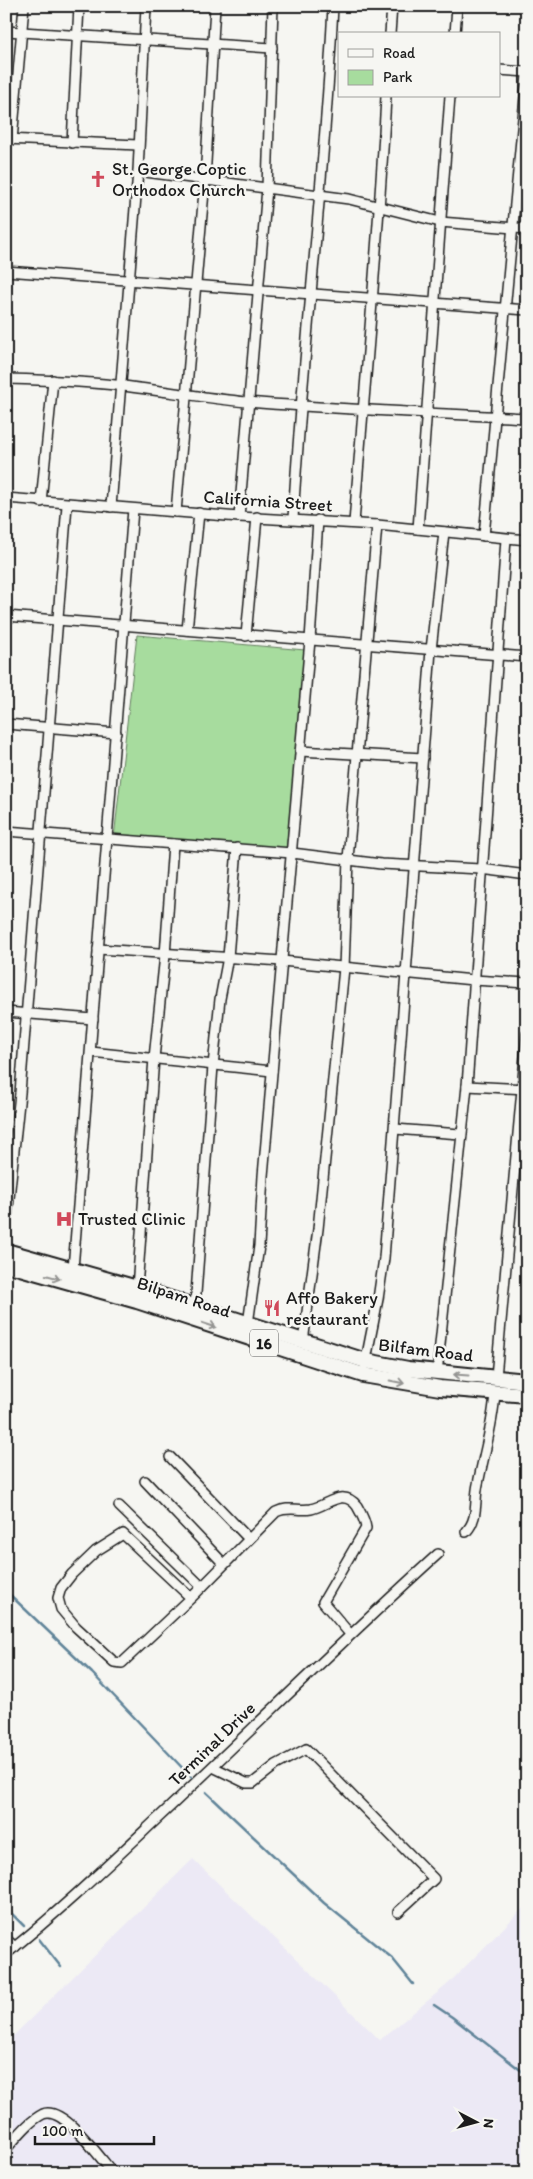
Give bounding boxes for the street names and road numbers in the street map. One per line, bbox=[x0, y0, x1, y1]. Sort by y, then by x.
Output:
street label: California Street bbox=[203, 486, 334, 517]
street label: Bilpam Road bbox=[134, 1271, 234, 1323]
road number: 16 bbox=[250, 1330, 278, 1356]
street label: Bilfam Road bbox=[377, 1333, 475, 1367]
street label: Terminal Drive bbox=[164, 1697, 260, 1791]

